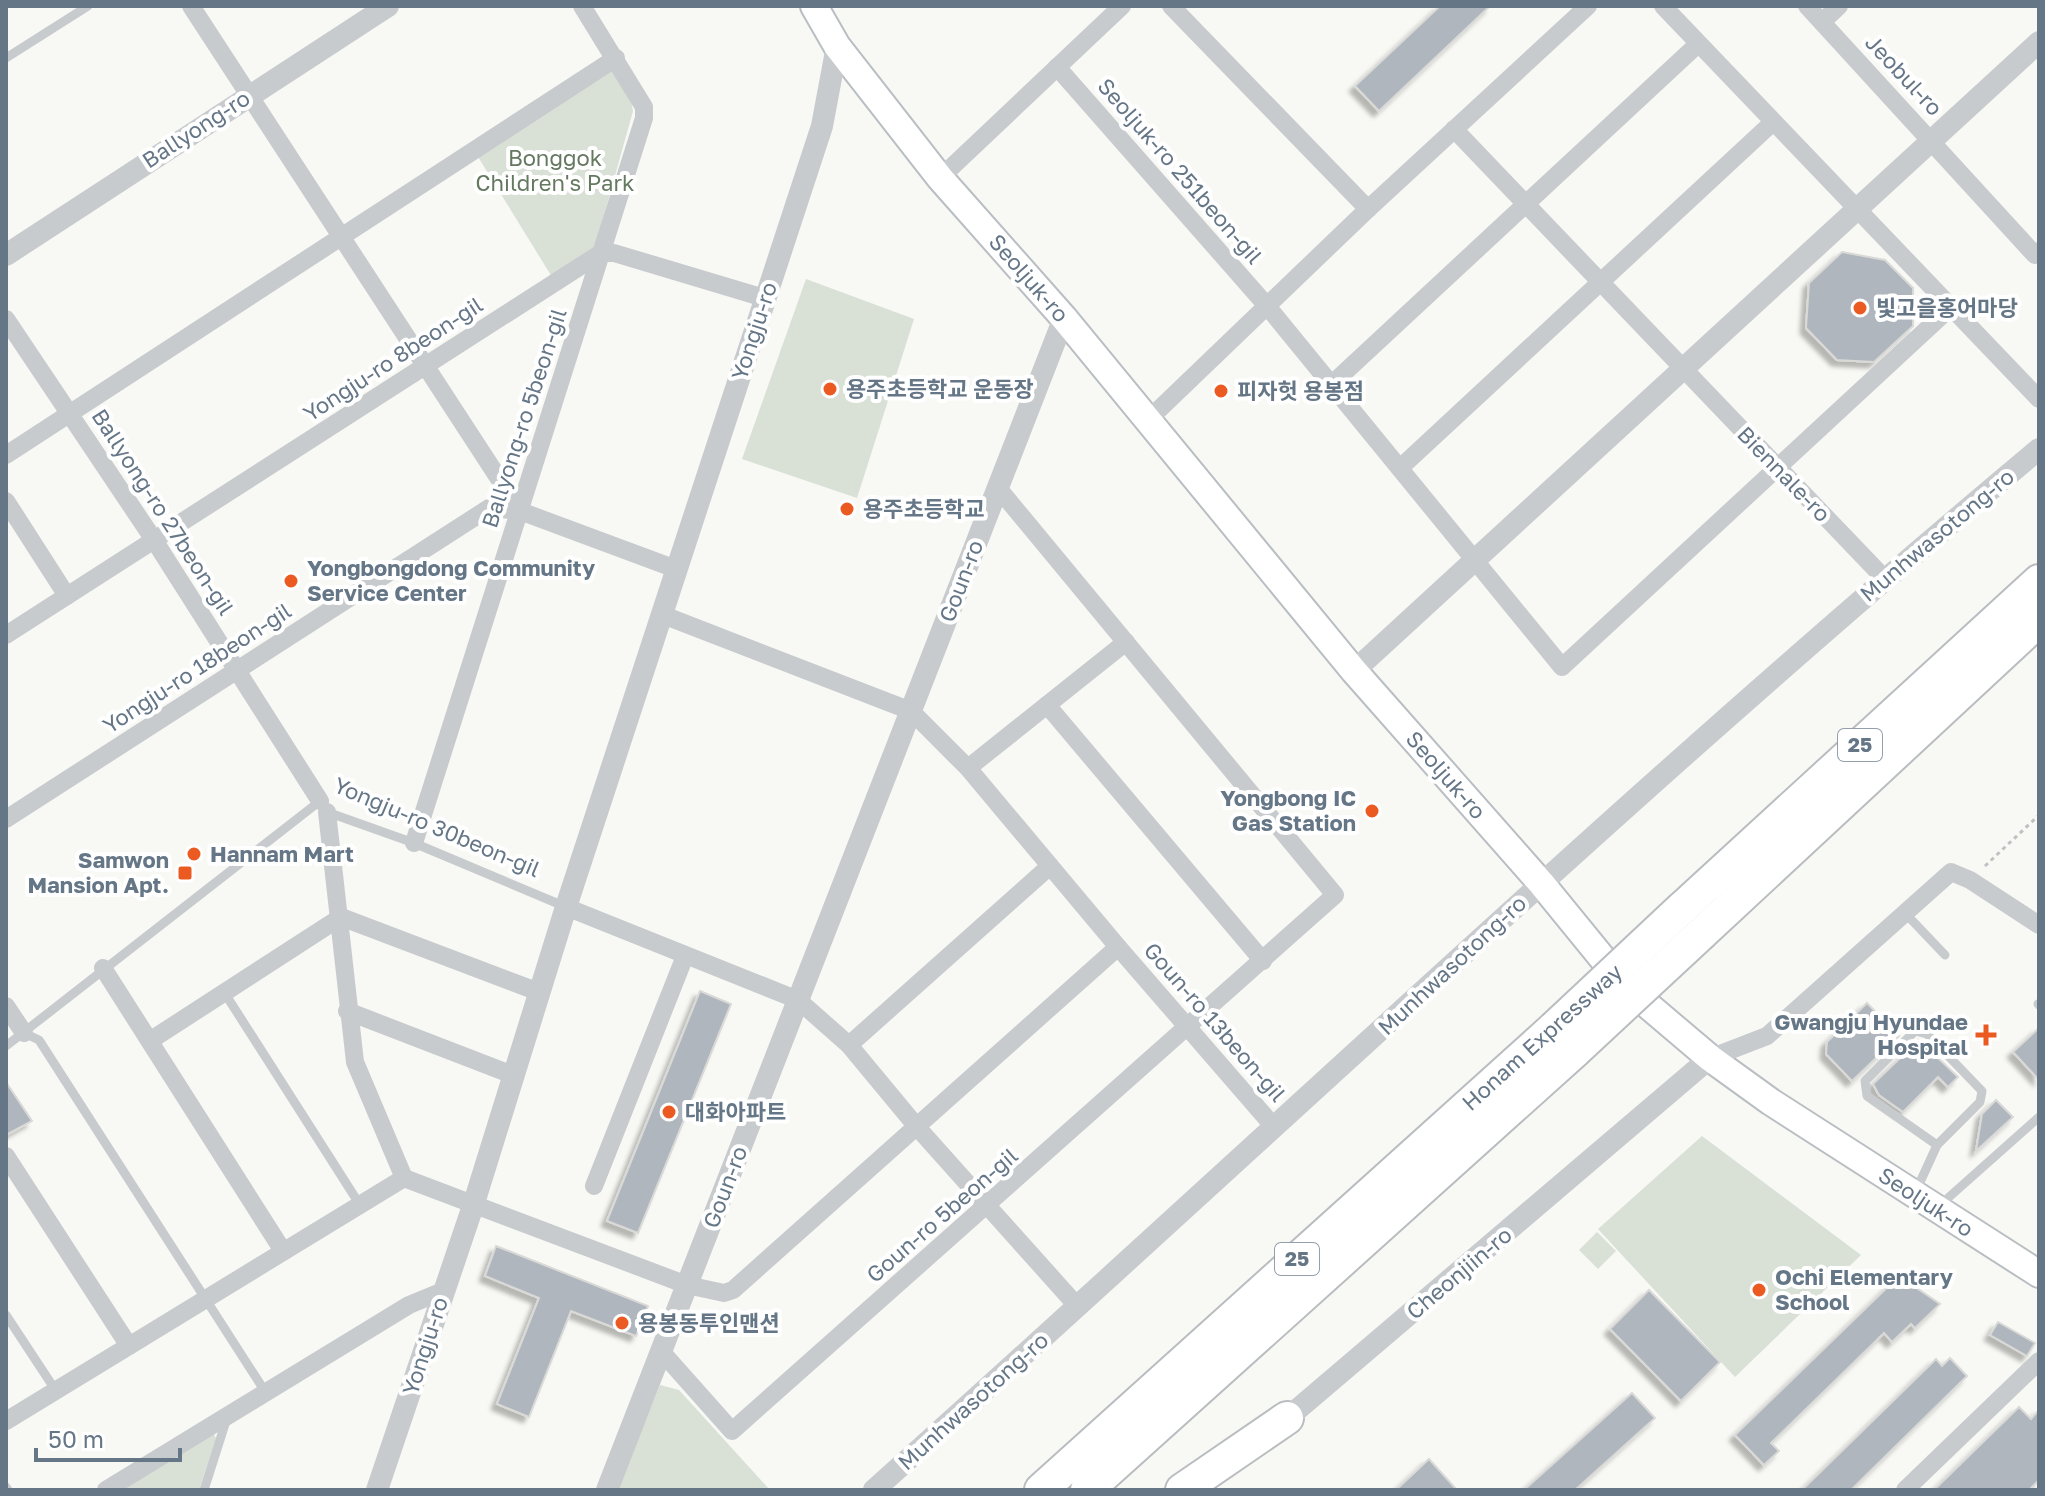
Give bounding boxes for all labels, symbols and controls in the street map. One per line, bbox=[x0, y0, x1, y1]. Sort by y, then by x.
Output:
street label: Jeobul-ro bbox=[1860, 28, 1949, 121]
street label: Seoljuk-ro 251beon-gil bbox=[1092, 72, 1268, 269]
street label: Ballyong-ro bbox=[137, 84, 255, 173]
park label: Bonggok Children's Park bbox=[476, 144, 634, 196]
street label: Seoljuk-ro bbox=[984, 228, 1075, 327]
street label: Yongju-ro bbox=[725, 278, 782, 383]
street label: Yongju-ro 8beon-gil bbox=[298, 290, 488, 427]
place label: 빛고을홍어마당 bbox=[1876, 294, 2018, 321]
marker: 빛고을홍어마당 bbox=[1851, 299, 1869, 317]
street label: Ballyong-ro 5beon-gil bbox=[475, 305, 572, 531]
place label: 용주초등학교 운동장 bbox=[846, 375, 1034, 402]
place label: 피자헛 용봉점 bbox=[1237, 377, 1364, 404]
marker: 용주초등학교 운동장 bbox=[821, 380, 839, 398]
marker: 피자헛 용봉점 bbox=[1212, 382, 1230, 400]
street label: Ballyong-ro 27beon-gil bbox=[87, 403, 240, 620]
street label: Biennale-ro bbox=[1732, 420, 1837, 527]
street label: Munhwasotong-ro bbox=[1854, 462, 2019, 607]
place label: 용주초등학교 bbox=[863, 495, 984, 522]
marker: 용주초등학교 bbox=[838, 500, 856, 518]
street label: Goun-ro bbox=[933, 536, 988, 626]
place label: Yongbongdong Community Service Center bbox=[307, 554, 595, 606]
marker: Yongbongdong Community Service Center bbox=[282, 572, 300, 590]
street label: Yongju-ro 18beon-gil bbox=[97, 597, 296, 739]
street label: Seoljuk-ro bbox=[1401, 725, 1492, 824]
road number: 25 bbox=[1838, 729, 1882, 761]
street label: Yongju-ro 30beon-gil bbox=[330, 771, 544, 882]
place label: Yongbong IC Gas Station bbox=[1220, 784, 1356, 836]
marker: Yongbong IC Gas Station bbox=[1363, 802, 1381, 820]
place label: Hannam Mart bbox=[210, 840, 354, 867]
marker: Hannam Mart bbox=[185, 845, 203, 863]
place label: Samwon Mansion Apt. bbox=[28, 846, 169, 898]
marker: Samwon Mansion Apt. bbox=[176, 864, 194, 882]
street label: Munhwasotong-ro bbox=[1372, 889, 1531, 1040]
street label: Goun-ro 13beon-gil bbox=[1139, 936, 1292, 1107]
street label: Honam Expressway bbox=[1456, 958, 1627, 1116]
place label: Gwangju Hyundae Hospital bbox=[1774, 1008, 1968, 1060]
marker: Gwangju Hyundae Hospital bbox=[1975, 1024, 1997, 1046]
place label: 대화아파트 bbox=[685, 1098, 786, 1125]
marker: 대화아파트 bbox=[660, 1103, 678, 1121]
street label: Goun-ro bbox=[697, 1142, 752, 1232]
street label: Goun-ro 5beon-gil bbox=[861, 1142, 1023, 1288]
street label: Seoljuk-ro bbox=[1874, 1161, 1979, 1242]
street label: Cheonjiin-ro bbox=[1401, 1221, 1517, 1324]
road number: 25 bbox=[1275, 1243, 1319, 1275]
place label: Ochi Elementary School bbox=[1775, 1263, 1953, 1315]
marker: Ochi Elementary School bbox=[1750, 1281, 1768, 1299]
street label: Yongju-ro bbox=[396, 1293, 453, 1398]
place label: 용봉동투인맨션 bbox=[638, 1309, 780, 1336]
marker: 용봉동투인맨션 bbox=[613, 1314, 631, 1332]
street label: Munhwasotong-ro bbox=[892, 1326, 1053, 1475]
scale bar bbox=[36, 1412, 180, 1462]
text: 50 m bbox=[48, 1424, 104, 1453]

